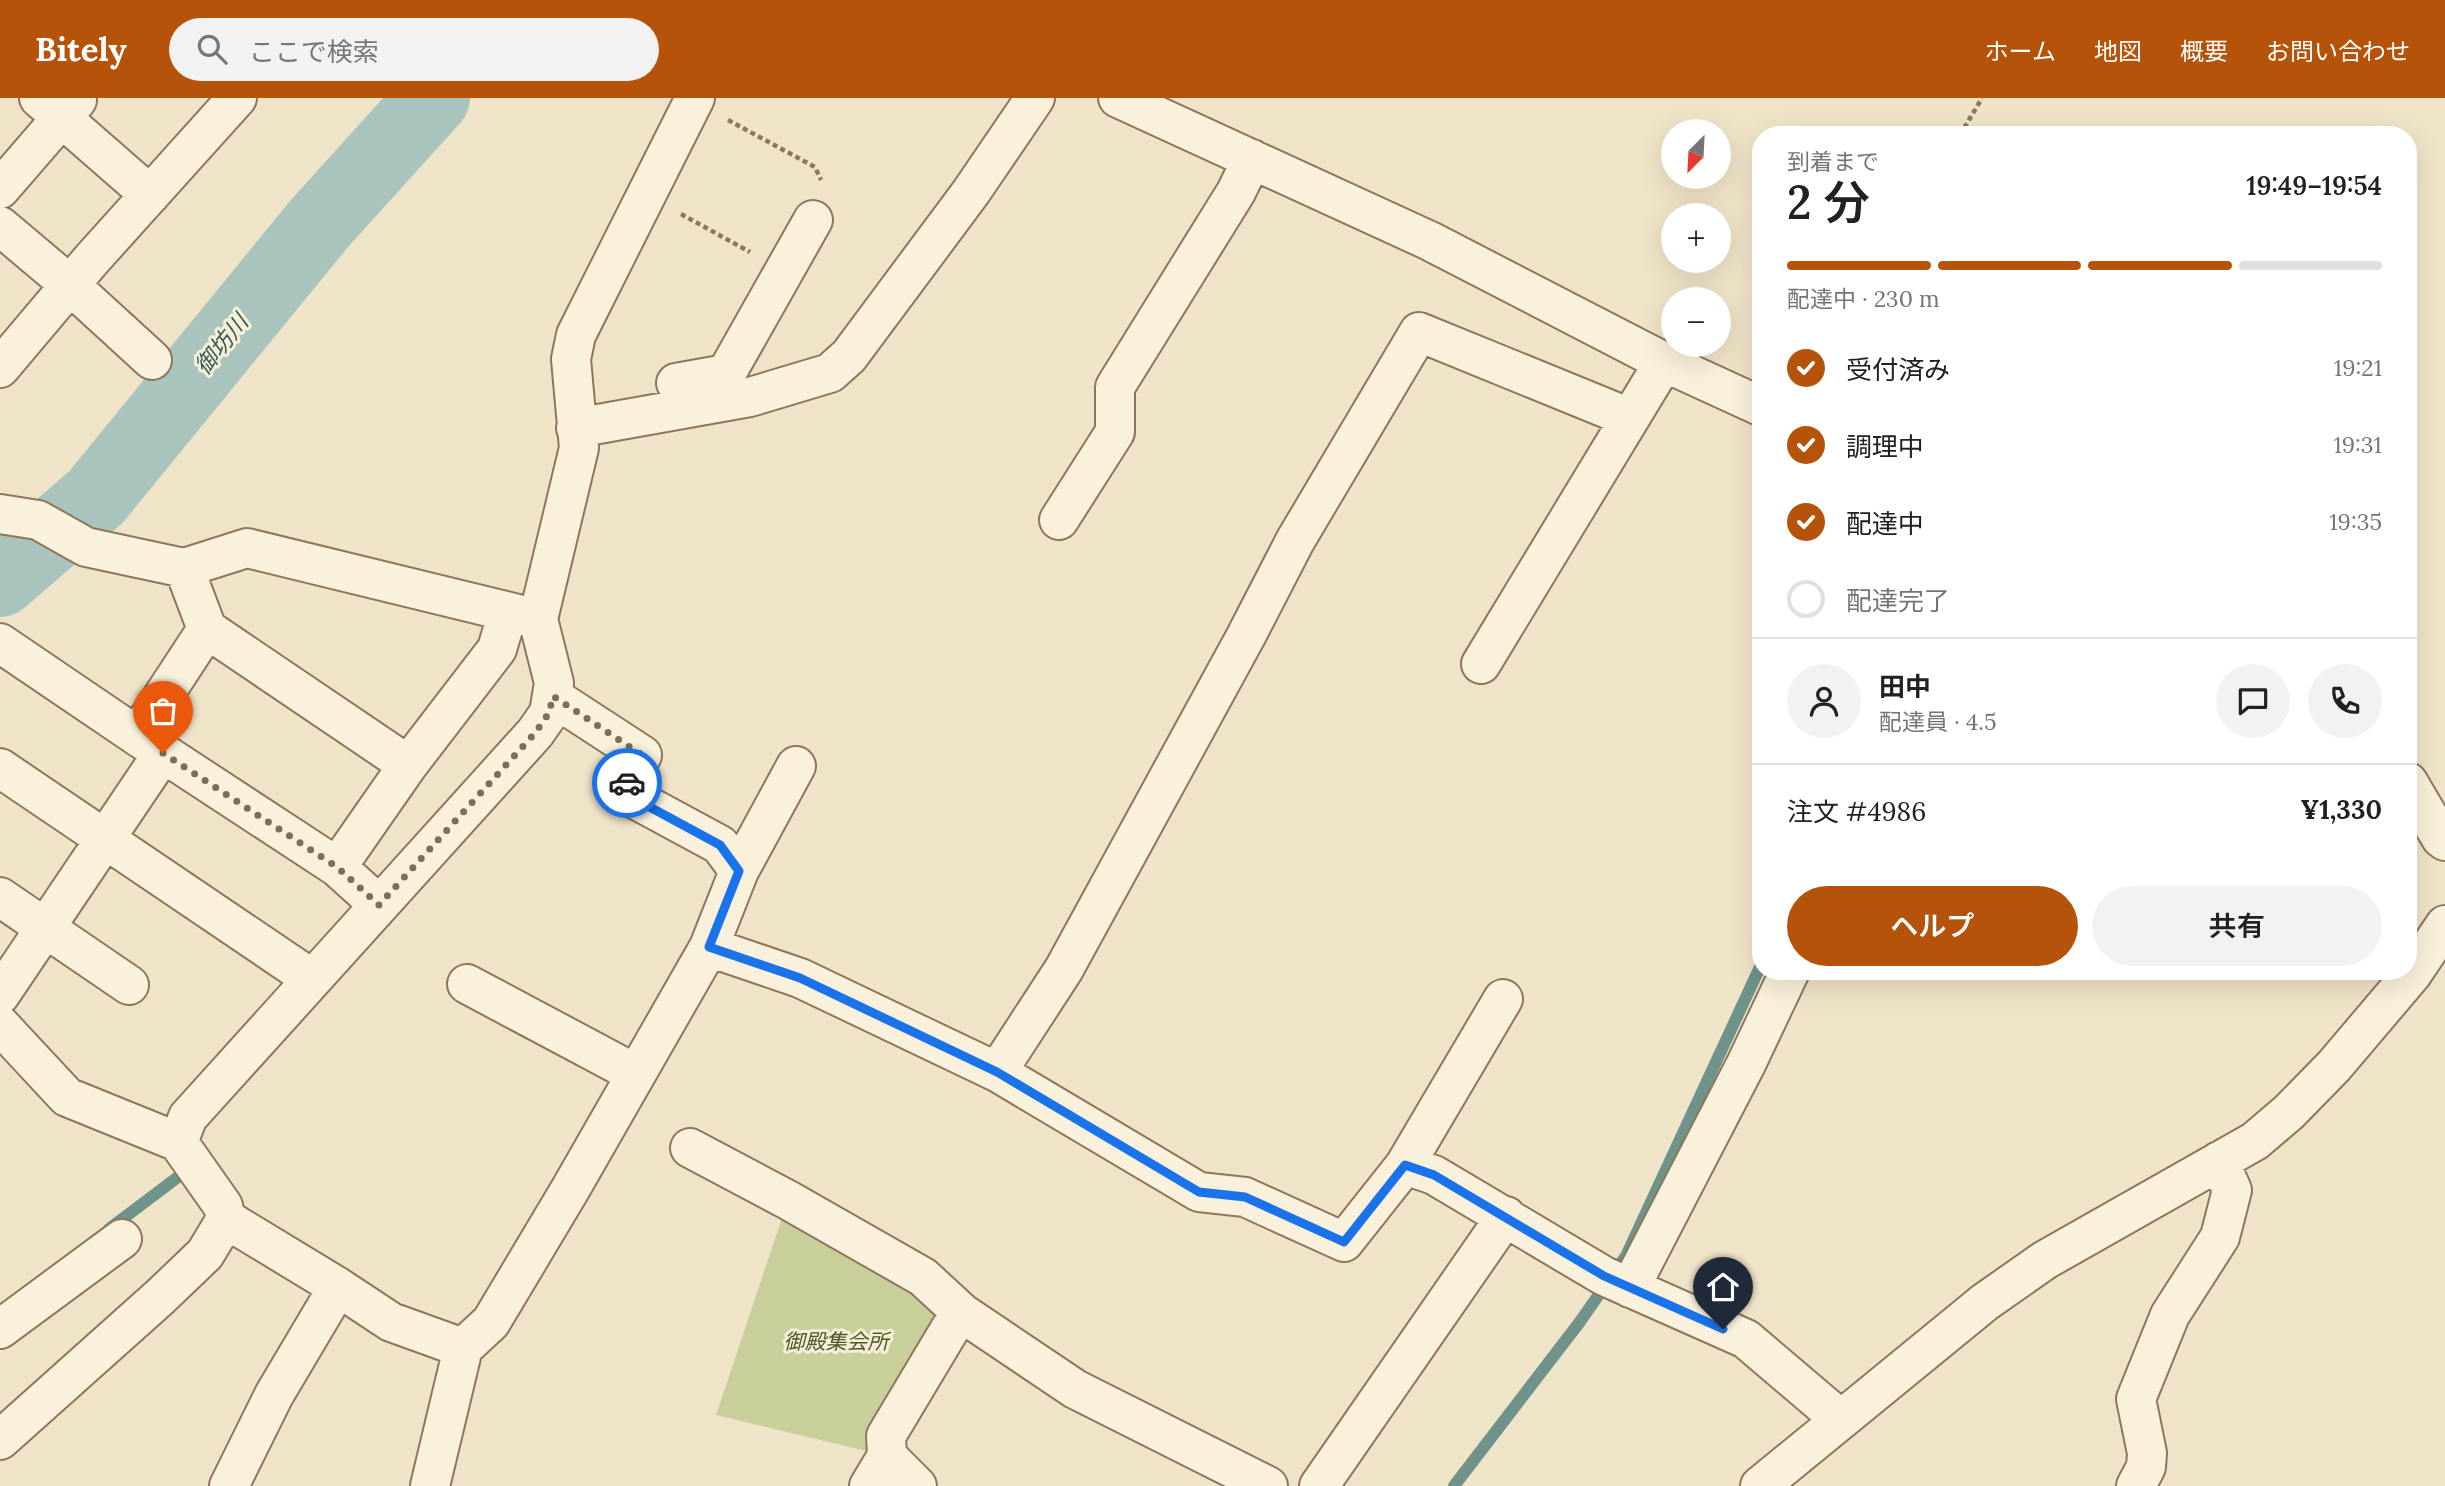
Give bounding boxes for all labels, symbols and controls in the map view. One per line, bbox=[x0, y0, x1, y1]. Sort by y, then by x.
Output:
search box bbox=[169, 18, 659, 81]
text: Bitely bbox=[35, 28, 127, 70]
icon: search bbox=[193, 30, 231, 68]
text: ここで検索 bbox=[249, 35, 379, 68]
text: ホーム bbox=[1985, 36, 2056, 67]
text: 地図 bbox=[2094, 36, 2142, 67]
text: 概要 bbox=[2180, 36, 2228, 67]
text: お問い合わせ bbox=[2266, 36, 2410, 67]
north arrow bbox=[1661, 119, 1731, 189]
map controls bbox=[1661, 119, 1731, 357]
text: 到着まで bbox=[1787, 147, 1879, 176]
text: 19:49–19:54 bbox=[2246, 169, 2382, 202]
text: 2 分 bbox=[1787, 173, 1870, 232]
button: + bbox=[1661, 203, 1731, 273]
text: 配達中 · 230 m bbox=[1787, 284, 1940, 313]
button: − bbox=[1661, 287, 1731, 357]
water label: 御坊川 bbox=[188, 306, 256, 380]
icon: check bbox=[1787, 349, 1825, 387]
text: 受付済み bbox=[1846, 353, 1950, 386]
text: 19:21 bbox=[2334, 353, 2382, 382]
icon: check bbox=[1787, 426, 1825, 464]
text: 調理中 bbox=[1846, 430, 1924, 463]
text: 19:31 bbox=[2333, 430, 2382, 459]
icon: check bbox=[1787, 503, 1825, 541]
text: 配達中 bbox=[1846, 507, 1924, 540]
text: 19:35 bbox=[2329, 507, 2382, 536]
text: 配達完了 bbox=[1846, 584, 1950, 617]
button: person bbox=[1787, 664, 1861, 738]
button: chat bbox=[2216, 664, 2290, 738]
button: phone bbox=[2308, 664, 2382, 738]
text: 田中 bbox=[1879, 670, 1931, 703]
pin bbox=[133, 681, 193, 753]
icon: bag bbox=[144, 692, 182, 730]
text: 配達員 · 4.5 bbox=[1879, 707, 1997, 736]
courier bbox=[592, 748, 662, 818]
icon: car bbox=[608, 764, 646, 802]
text: ¥1,330 bbox=[2301, 793, 2382, 826]
text: 注文 #4986 bbox=[1787, 795, 1926, 828]
button: ヘルプ bbox=[1787, 886, 2078, 966]
button: 共有 bbox=[2092, 886, 2382, 966]
pin bbox=[1693, 1257, 1753, 1329]
icon: home bbox=[1704, 1268, 1742, 1306]
park label: 御殿集会所 bbox=[784, 1328, 891, 1355]

